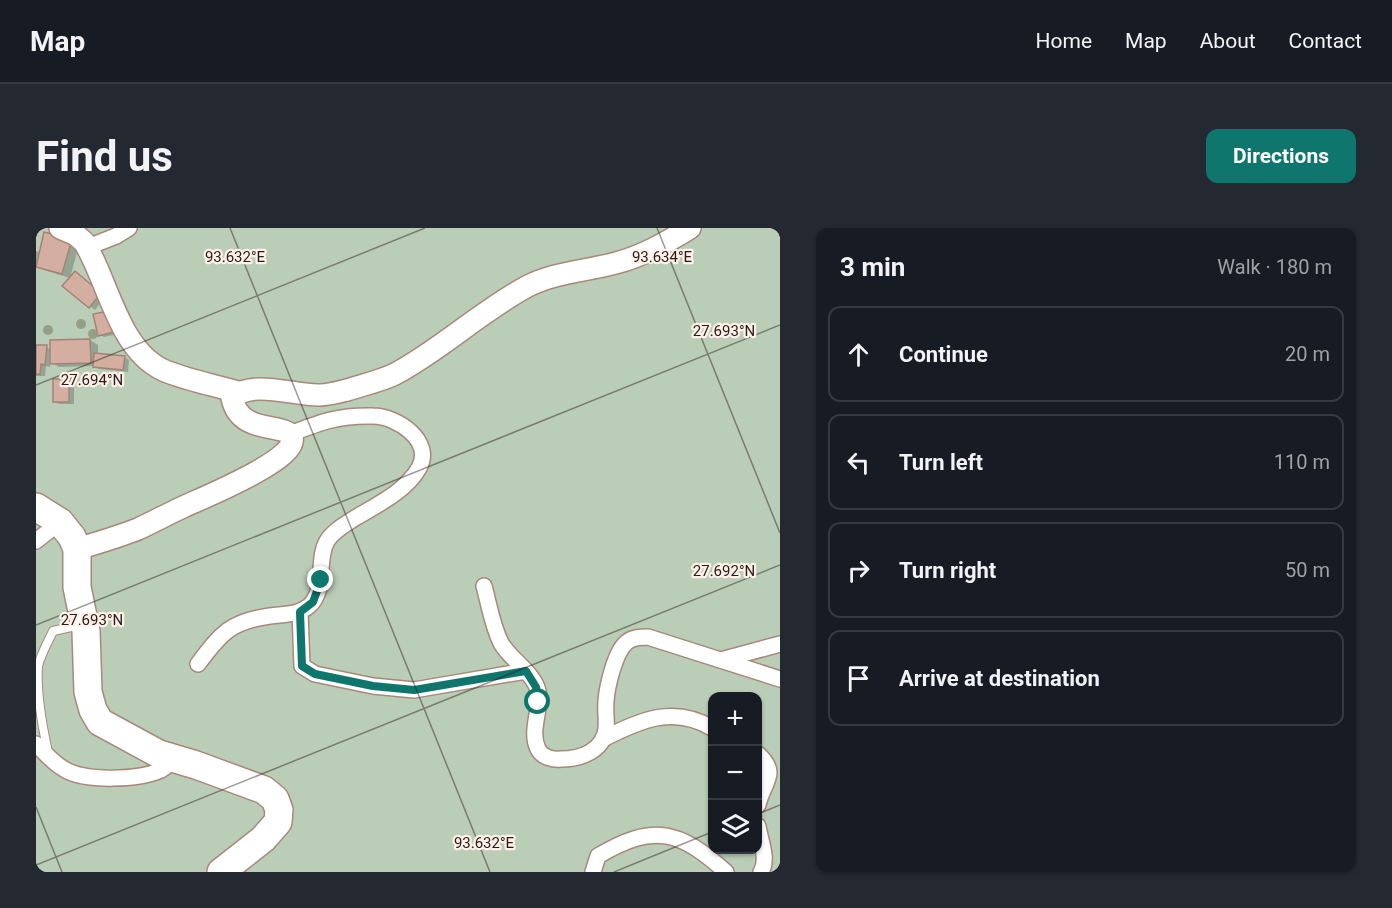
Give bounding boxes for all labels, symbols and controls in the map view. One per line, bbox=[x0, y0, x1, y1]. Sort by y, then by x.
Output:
text: Map bbox=[30, 25, 85, 58]
text: Home bbox=[1036, 29, 1092, 53]
text: Map bbox=[1125, 29, 1167, 53]
text: About bbox=[1200, 29, 1256, 53]
text: Contact bbox=[1289, 29, 1362, 53]
button: Directions bbox=[1206, 129, 1356, 183]
text: Find us bbox=[36, 132, 173, 181]
text: 93.632°E bbox=[205, 248, 266, 266]
text: 93.634°E bbox=[632, 248, 693, 266]
text: 3 min bbox=[840, 252, 905, 282]
text: Walk · 180 m bbox=[1217, 255, 1332, 279]
text: 27.693°N bbox=[693, 322, 755, 340]
icon: ahead bbox=[842, 338, 875, 371]
text: Continue bbox=[899, 342, 988, 367]
text: 20 m bbox=[1285, 342, 1330, 366]
text: 27.694°N bbox=[61, 371, 123, 389]
icon: left bbox=[842, 446, 875, 479]
text: Turn left bbox=[899, 450, 983, 475]
text: 110 m bbox=[1274, 450, 1330, 474]
icon: right bbox=[842, 554, 875, 587]
text: Turn right bbox=[899, 558, 996, 583]
text: 50 m bbox=[1285, 558, 1330, 582]
text: 27.692°N bbox=[693, 562, 755, 580]
route end bbox=[307, 566, 333, 592]
text: 27.693°N bbox=[61, 611, 123, 629]
icon: arrive bbox=[842, 662, 875, 695]
text: Arrive at destination bbox=[899, 666, 1100, 691]
route start bbox=[524, 688, 550, 714]
map controls bbox=[708, 692, 762, 854]
button: + bbox=[708, 692, 762, 746]
button: − bbox=[708, 746, 762, 800]
button: layers bbox=[708, 800, 762, 854]
text: 93.632°E bbox=[454, 834, 515, 852]

